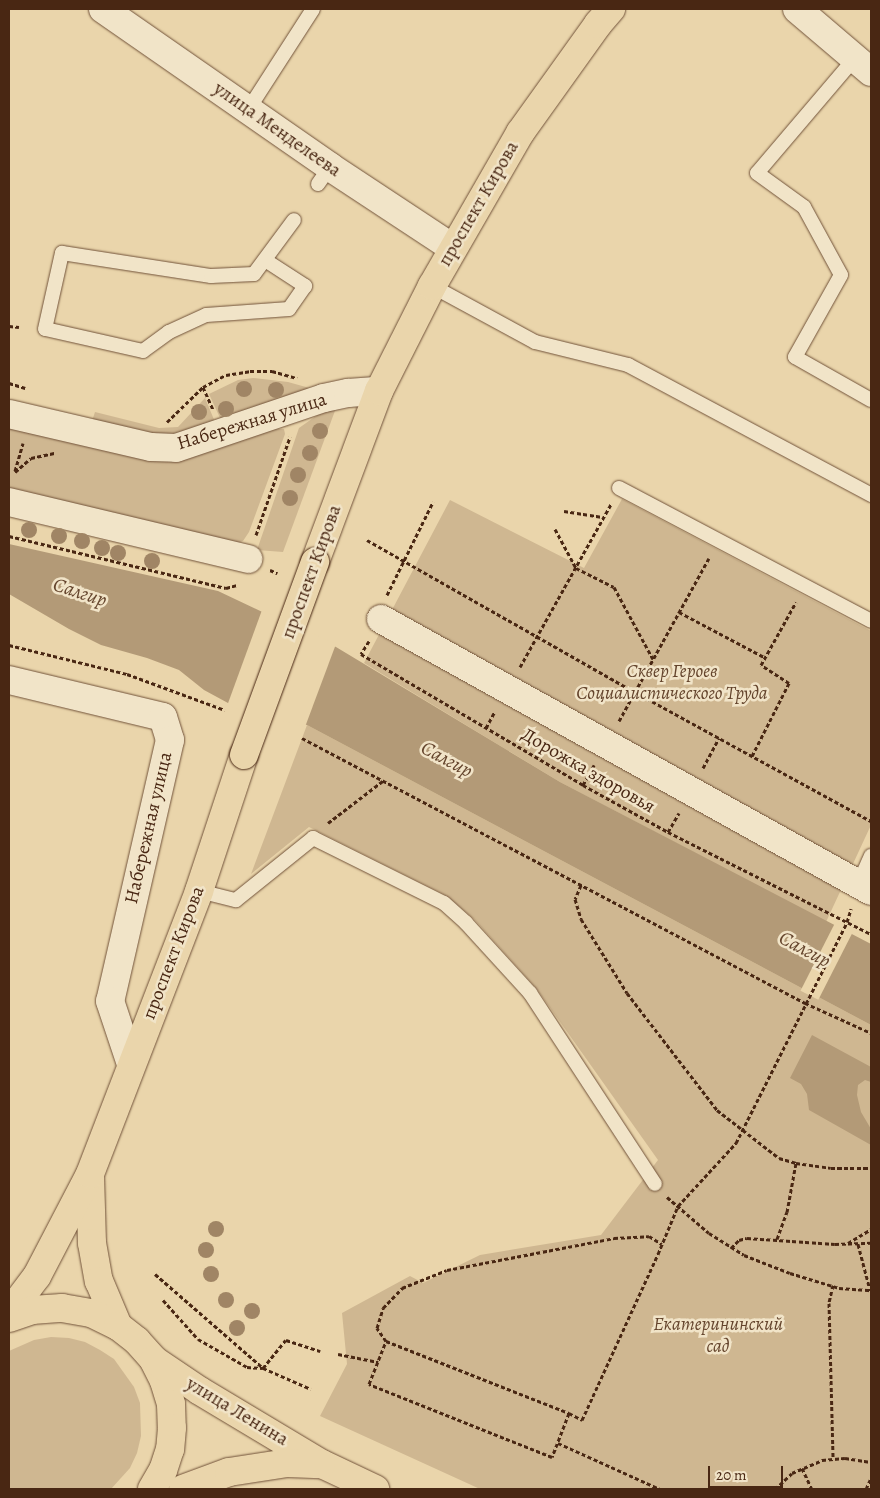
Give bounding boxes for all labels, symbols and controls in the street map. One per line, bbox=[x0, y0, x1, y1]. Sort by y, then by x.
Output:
street label: улица Менделеева bbox=[209, 78, 345, 182]
street label: проспект Кирова bbox=[434, 137, 524, 271]
street label: Набережная улица bbox=[174, 388, 330, 456]
street label: проспект Кирова bbox=[277, 502, 347, 642]
water label: Салгир bbox=[50, 572, 110, 612]
park label: Сквер Героев Социалистического Труда bbox=[576, 661, 768, 705]
street label: Дорожка здоровья bbox=[517, 724, 659, 818]
water label: Салгир bbox=[417, 735, 477, 783]
street label: Набережная улица bbox=[120, 750, 178, 906]
street label: проспект Кирова bbox=[138, 883, 210, 1023]
water label: Салгир bbox=[775, 925, 835, 973]
park label: Екатерининский сад bbox=[653, 1314, 783, 1358]
street label: улица Ленина bbox=[182, 1373, 292, 1451]
scale bar bbox=[710, 1456, 785, 1488]
text: 20 m bbox=[716, 1465, 747, 1485]

